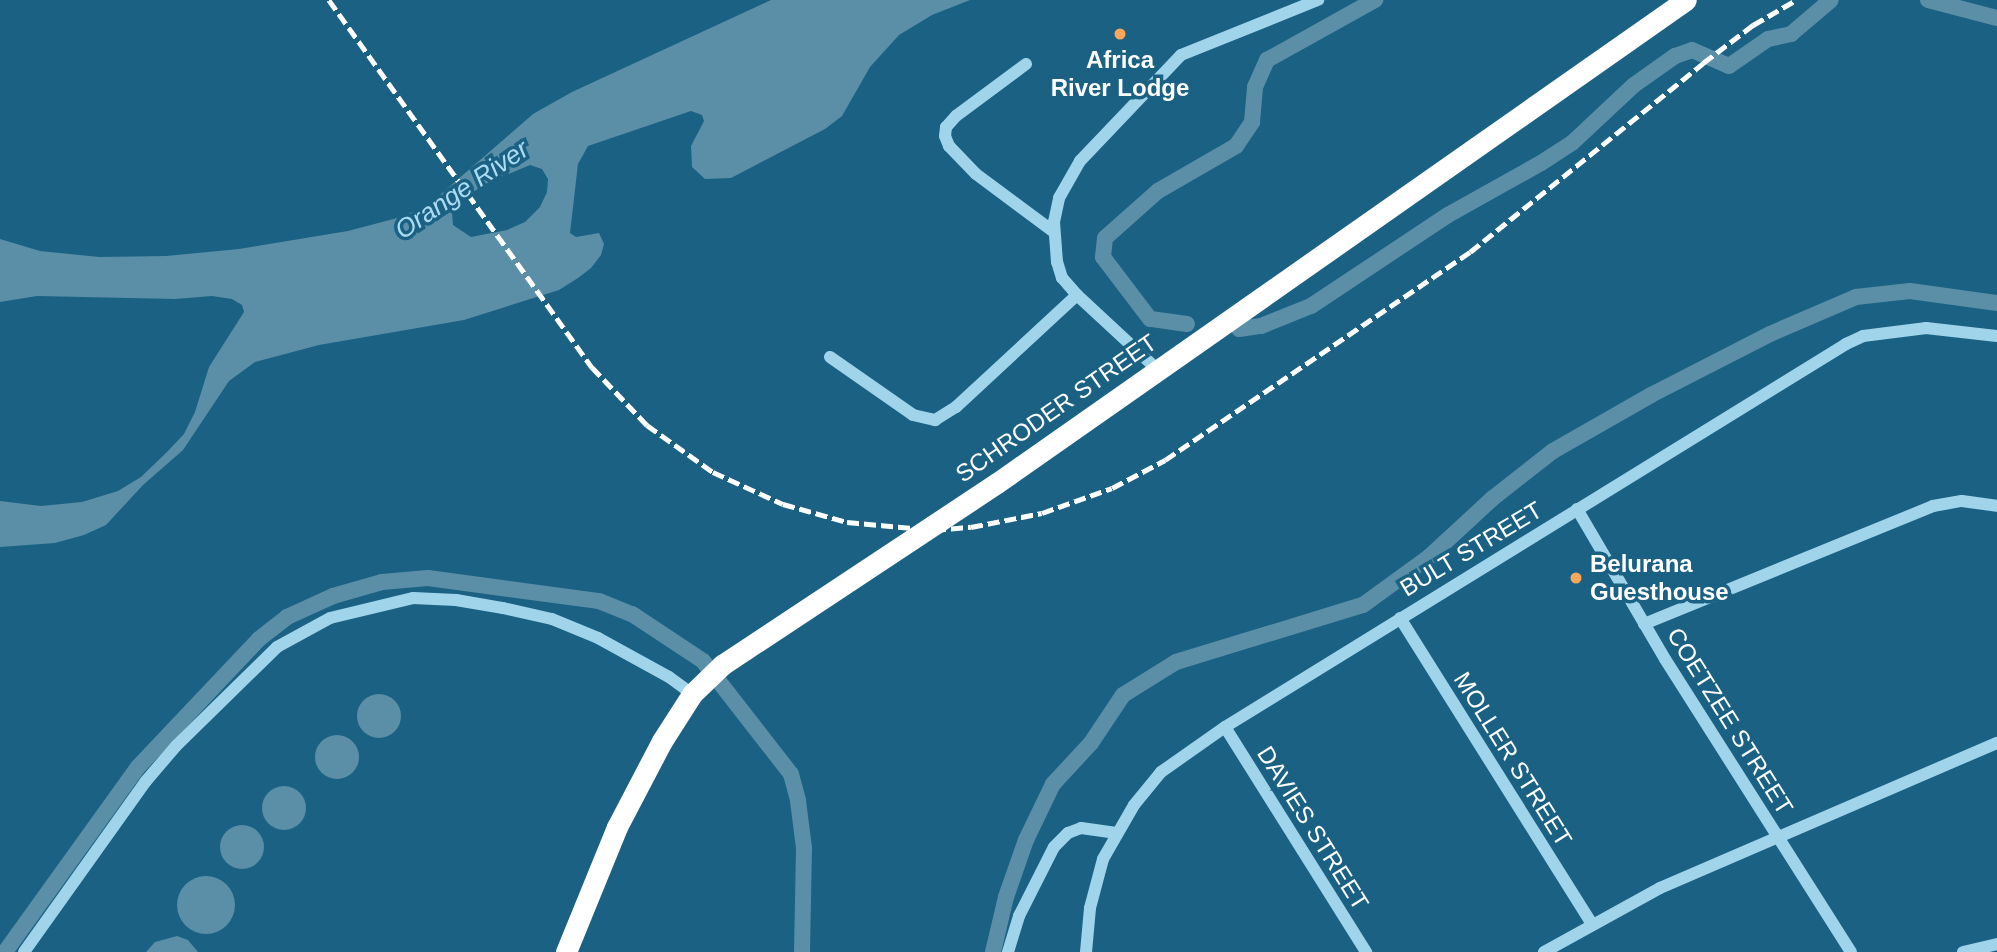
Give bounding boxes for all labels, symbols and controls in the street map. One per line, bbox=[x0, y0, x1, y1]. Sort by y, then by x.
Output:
marker: Africa River Lodge bbox=[1112, 26, 1128, 42]
place label: Africa River Lodge bbox=[1051, 46, 1189, 102]
water label: Orange River bbox=[389, 134, 535, 246]
street label: SCHRODER STREET bbox=[950, 328, 1162, 488]
street label: BULT STREET bbox=[1395, 495, 1547, 603]
place label: Belurana Guesthouse bbox=[1590, 550, 1729, 606]
marker: Belurana Guesthouse bbox=[1568, 570, 1584, 586]
street label: COETZEE STREET bbox=[1661, 622, 1799, 820]
street label: MOLLER STREET bbox=[1448, 667, 1578, 851]
street label: DAVIES STREET bbox=[1251, 741, 1375, 915]

